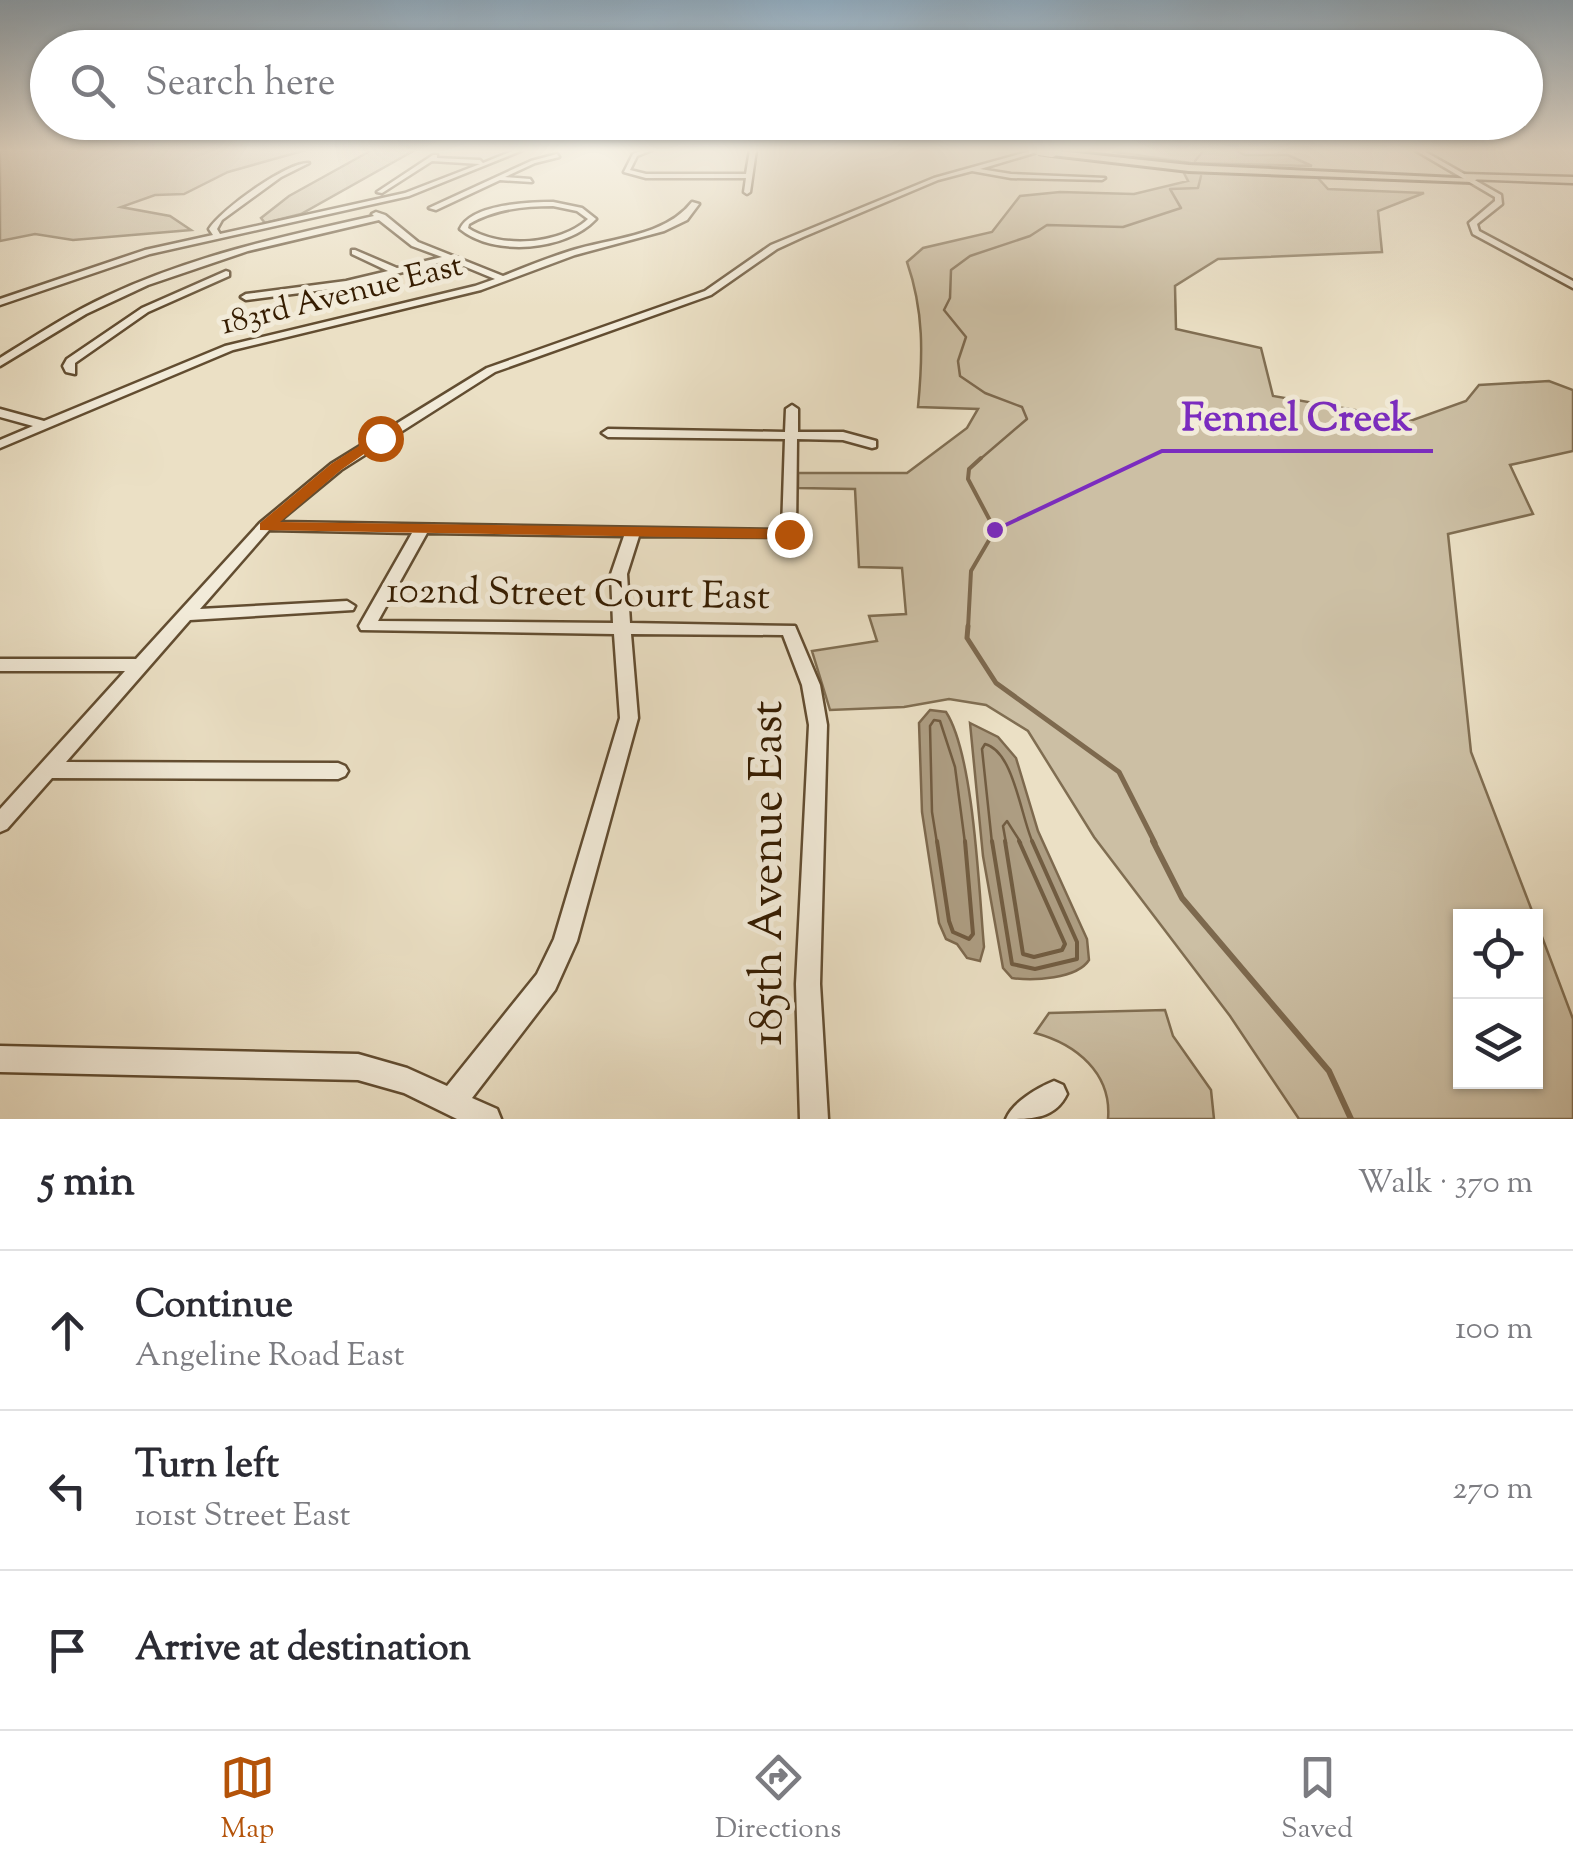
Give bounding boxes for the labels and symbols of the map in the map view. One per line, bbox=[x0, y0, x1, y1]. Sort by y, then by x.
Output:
street label: 183rd Avenue East bbox=[216, 244, 468, 348]
callout: Fennel Creek bbox=[1162, 381, 1433, 451]
text: Fennel Creek bbox=[1182, 392, 1413, 449]
route start bbox=[358, 416, 404, 462]
route end bbox=[767, 512, 813, 558]
street label: 102nd Street Court East bbox=[386, 566, 770, 626]
street label: 185th Avenue East bbox=[738, 700, 803, 1046]

